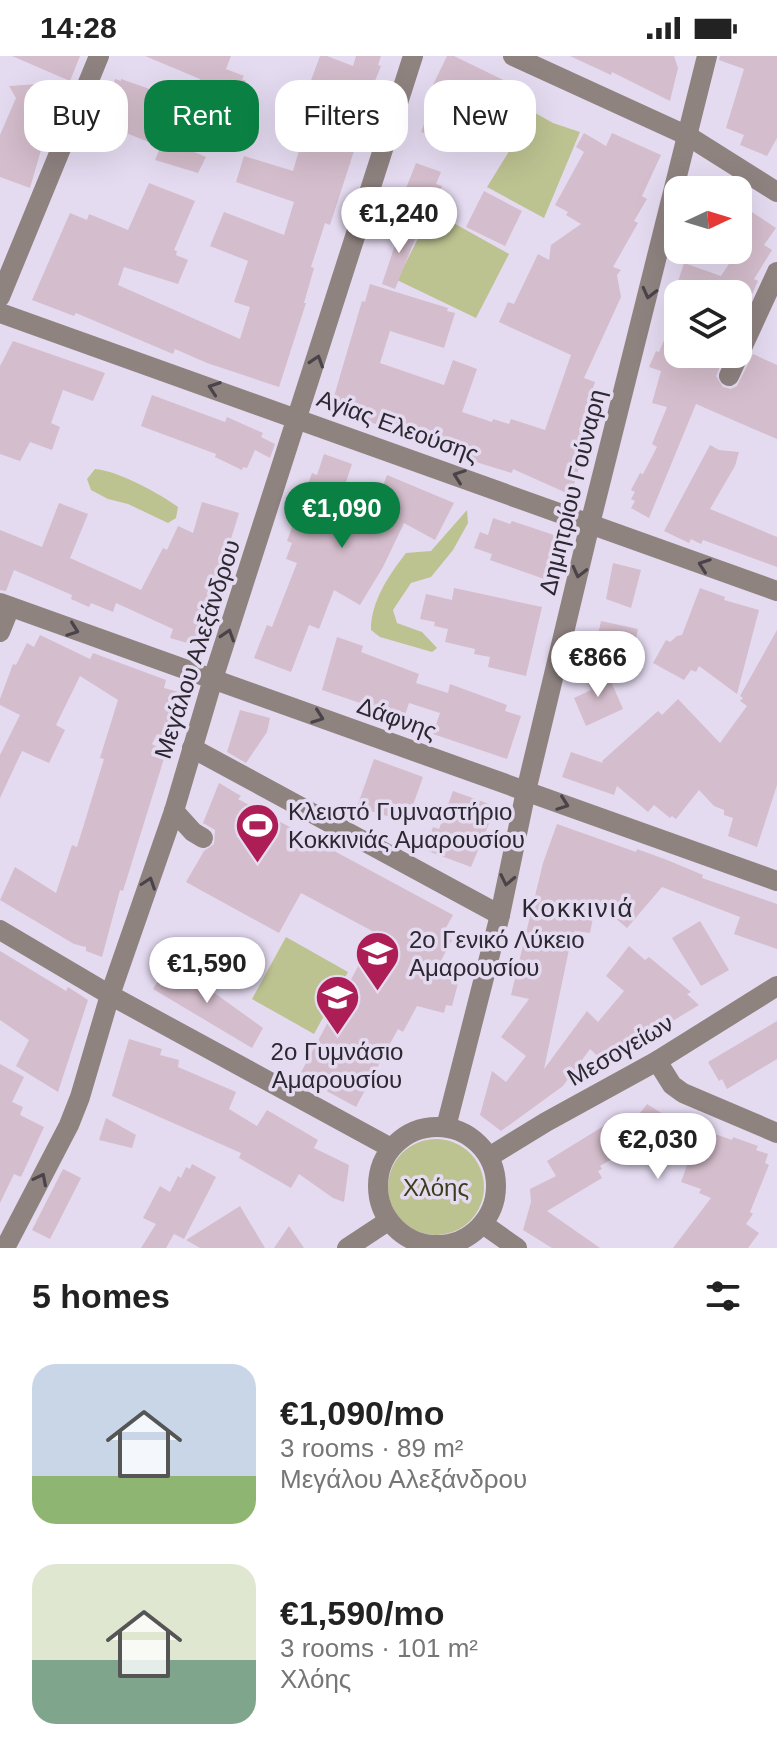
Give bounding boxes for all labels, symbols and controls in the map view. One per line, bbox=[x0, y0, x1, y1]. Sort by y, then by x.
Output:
text: 14:28 bbox=[40, 11, 117, 44]
chip: Buy bbox=[24, 80, 128, 152]
chip: Rent bbox=[144, 80, 259, 152]
chip: Filters bbox=[275, 80, 408, 152]
chip: New bbox=[424, 80, 536, 152]
north arrow bbox=[664, 176, 752, 264]
map controls bbox=[664, 176, 752, 368]
pin: €1,240 bbox=[334, 187, 464, 255]
text: €1,240 bbox=[359, 198, 439, 228]
button: layers bbox=[664, 280, 752, 368]
one-way arrow bbox=[641, 286, 658, 299]
one-way arrow bbox=[308, 354, 324, 368]
one-way arrow bbox=[208, 382, 222, 398]
street label: Αγίας Ελεούσης bbox=[314, 384, 482, 468]
street label: Δημητρίου Γούναρη bbox=[533, 386, 611, 598]
one-way arrow bbox=[453, 470, 467, 486]
pin: €1,090 bbox=[277, 482, 407, 550]
text: €1,090 bbox=[302, 493, 382, 523]
street label: Μεγάλου Αλεξάνδρου bbox=[149, 536, 245, 762]
one-way arrow bbox=[697, 558, 711, 574]
one-way arrow bbox=[571, 565, 588, 579]
one-way arrow bbox=[66, 620, 80, 636]
one-way arrow bbox=[218, 628, 234, 642]
pin: €866 bbox=[551, 631, 645, 699]
text: €866 bbox=[569, 642, 627, 672]
street label: Δάφνης bbox=[354, 691, 440, 745]
one-way arrow bbox=[310, 707, 324, 724]
one-way arrow bbox=[555, 795, 569, 811]
place label: Κλειστό Γυμναστήριο Κοκκινιάς Αμαρουσίου bbox=[288, 798, 525, 853]
sports icon: Κλειστό Γυμναστήριο Κοκκινιάς Αμαρουσίου bbox=[233, 801, 281, 864]
one-way arrow bbox=[500, 873, 517, 887]
one-way arrow bbox=[140, 876, 156, 890]
district label: Κοκκινιά bbox=[521, 893, 635, 923]
place label: 2ο Γενικό Λύκειο Αμαρουσίου bbox=[409, 926, 585, 981]
school or university icon: 2ο Γενικό Λύκειο Αμαρουσίου bbox=[354, 929, 402, 992]
pin: €1,590 bbox=[142, 937, 272, 1005]
text: €1,590 bbox=[167, 948, 247, 978]
school or university icon: 2ο Γυμνάσιο Αμαρουσίου bbox=[313, 973, 361, 1036]
street label: Μεσογείων bbox=[562, 1009, 678, 1091]
place label: 2ο Γυμνάσιο Αμαρουσίου bbox=[271, 1038, 403, 1093]
pin: €2,030 bbox=[593, 1113, 723, 1181]
text: €2,030 bbox=[618, 1124, 698, 1154]
one-way arrow bbox=[31, 1172, 47, 1187]
park label: Χλόης bbox=[403, 1174, 469, 1201]
icon: filters bbox=[701, 1274, 745, 1318]
text: 5 homes bbox=[32, 1277, 170, 1315]
text: €1,090/mo bbox=[280, 1394, 444, 1432]
icon: home bbox=[96, 1396, 192, 1492]
text: 3 rooms · 89 m² bbox=[280, 1433, 464, 1463]
text: Μεγάλου Αλεξάνδρου bbox=[280, 1464, 527, 1494]
text: €1,590/mo bbox=[280, 1594, 444, 1632]
icon: home bbox=[96, 1596, 192, 1692]
text: 3 rooms · 101 m² bbox=[280, 1633, 478, 1663]
text: Χλόης bbox=[280, 1664, 351, 1694]

